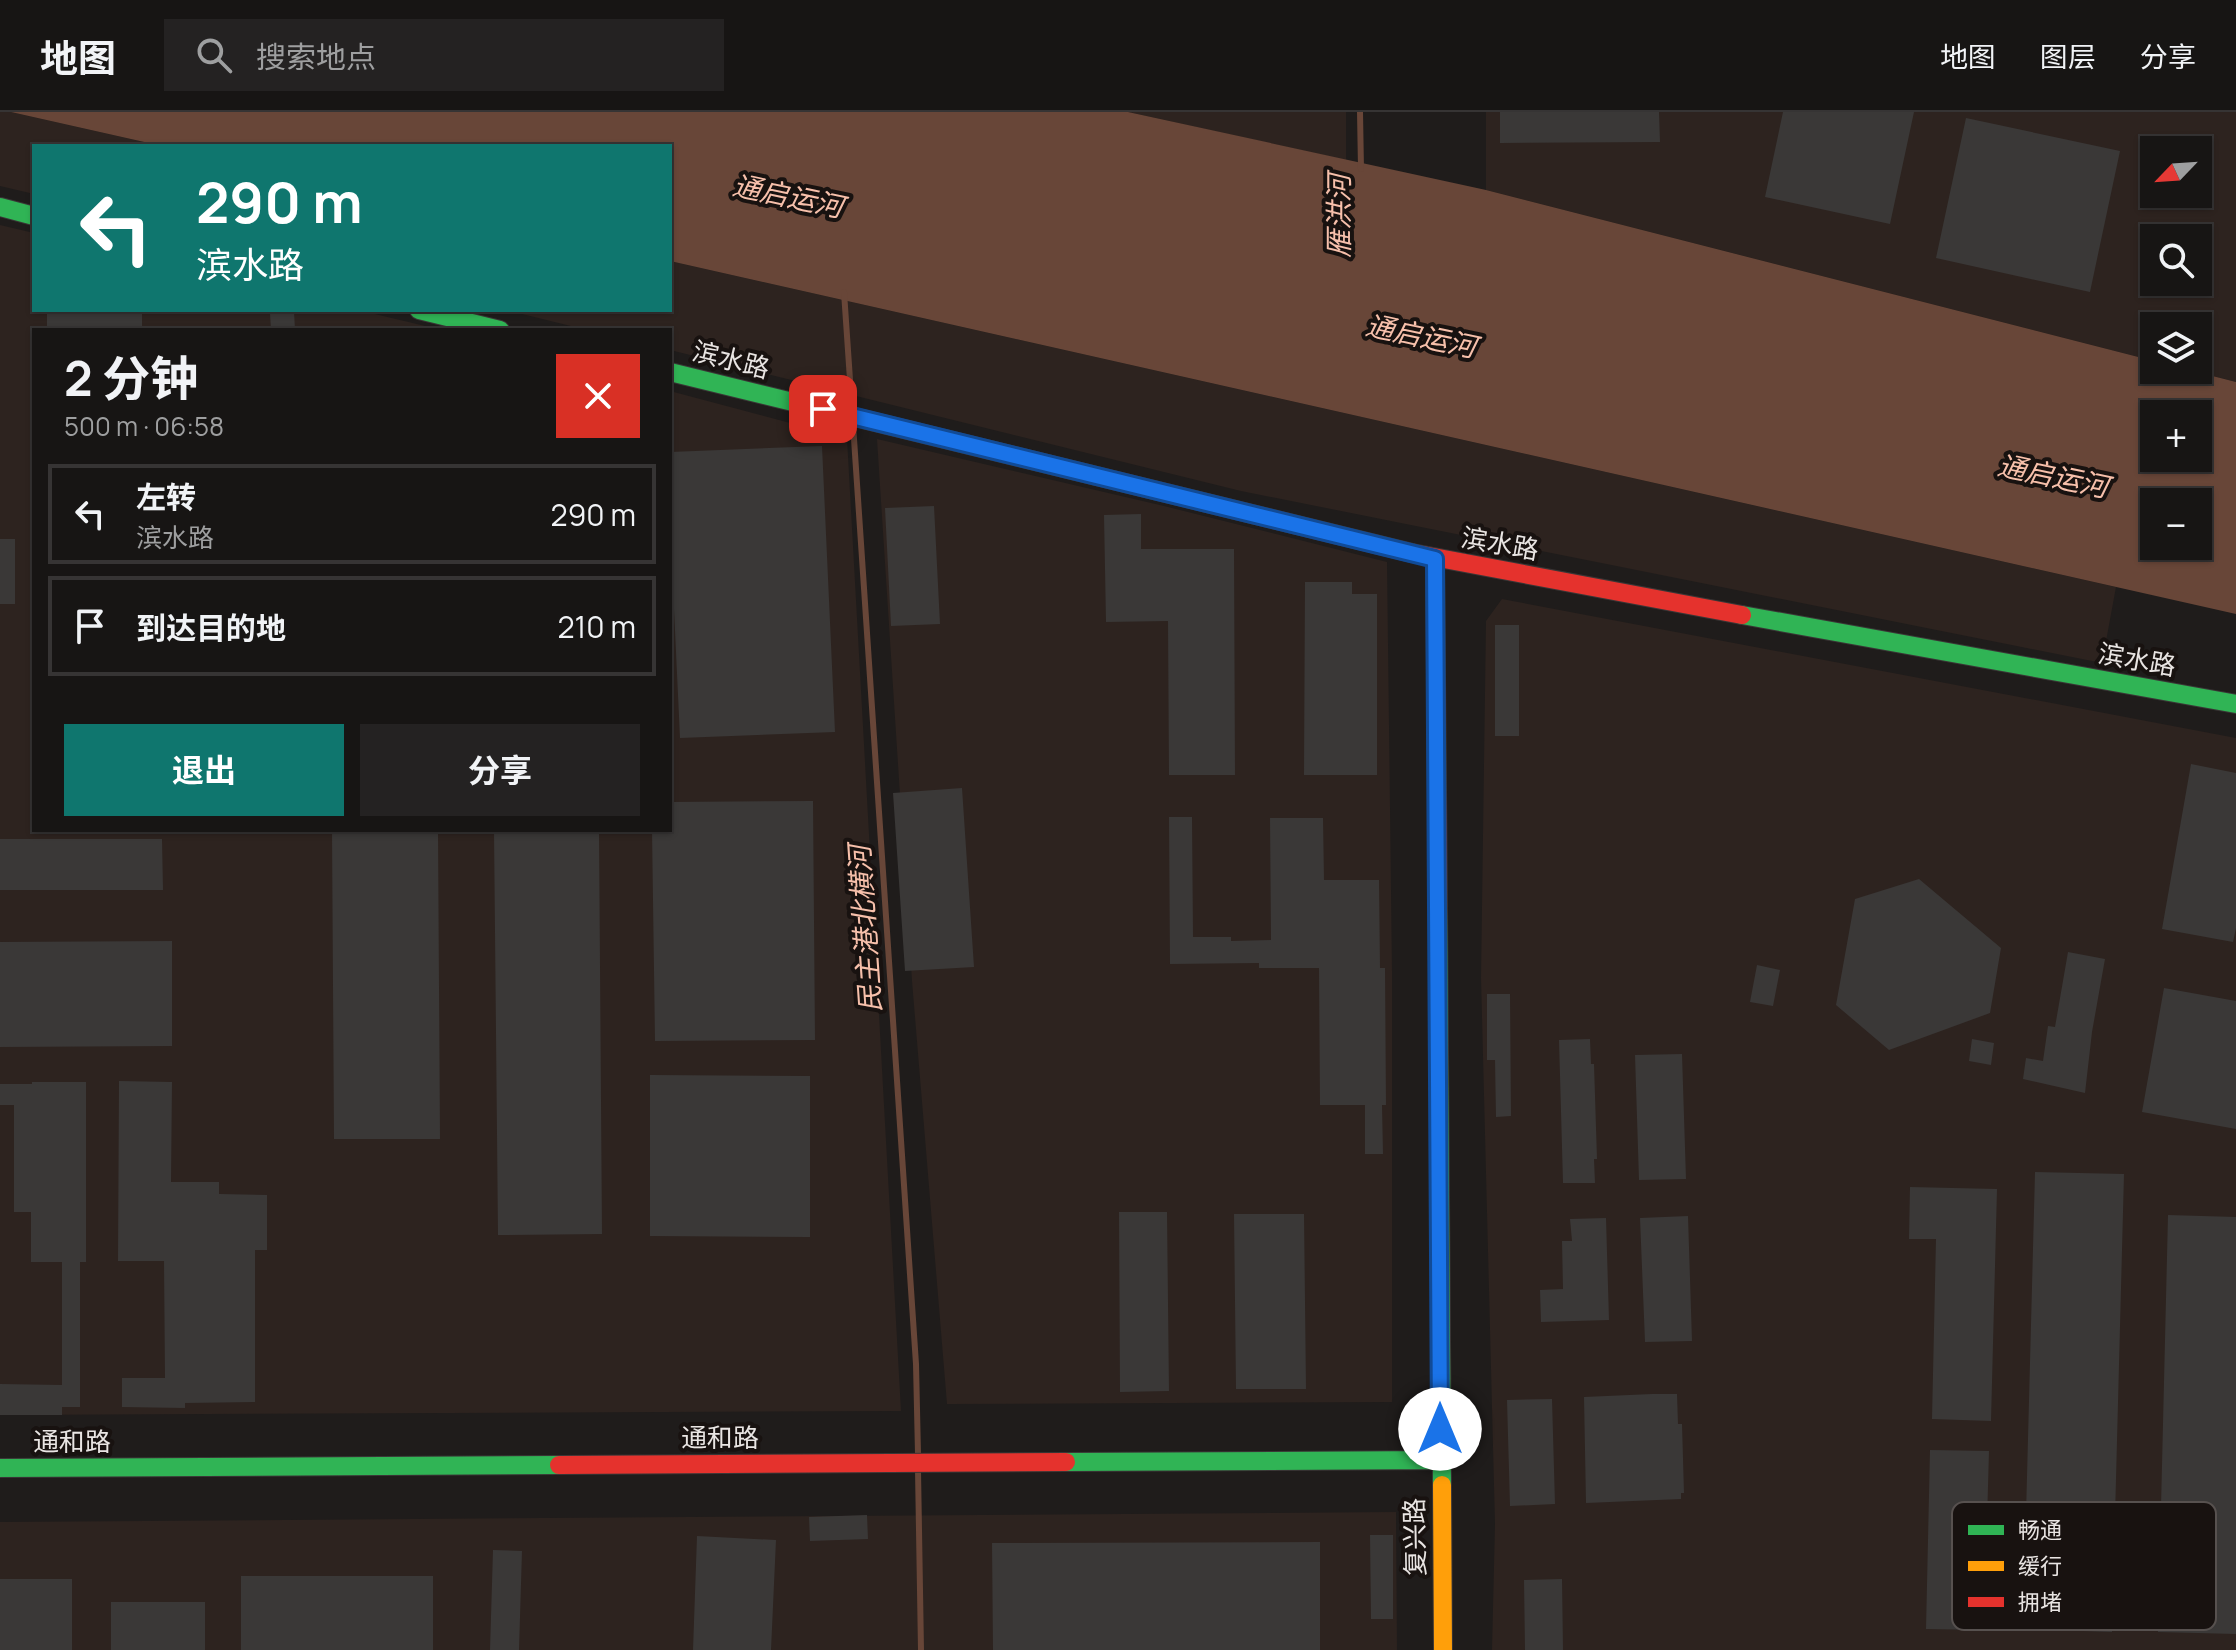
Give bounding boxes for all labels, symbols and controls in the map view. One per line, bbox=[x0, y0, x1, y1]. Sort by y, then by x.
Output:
search box bbox=[164, 19, 724, 91]
text: 地图 bbox=[40, 31, 116, 83]
icon: search bbox=[192, 33, 236, 77]
text: 搜索地点 bbox=[256, 36, 376, 77]
text: 地图 bbox=[1940, 37, 1996, 75]
text: 图层 bbox=[2040, 37, 2096, 75]
text: 分享 bbox=[2140, 37, 2196, 75]
north arrow bbox=[2140, 136, 2212, 208]
map controls bbox=[2140, 136, 2212, 560]
text: 290 m bbox=[196, 163, 363, 240]
water label: 通启运河 bbox=[729, 165, 852, 226]
water label: 雁洪河 bbox=[1319, 169, 1357, 258]
icon: left bbox=[64, 176, 168, 280]
button: search bbox=[2140, 224, 2212, 296]
text: 滨水路 bbox=[196, 240, 304, 289]
water label: 通启运河 bbox=[1362, 305, 1485, 366]
button: layers bbox=[2140, 312, 2212, 384]
street label: 滨水路 bbox=[689, 332, 773, 386]
text: 2 分钟 bbox=[64, 345, 198, 410]
button: close bbox=[556, 354, 640, 438]
pin bbox=[789, 375, 857, 443]
icon: arrive bbox=[801, 387, 845, 431]
button: + bbox=[2140, 400, 2212, 472]
text: 500 m · 06:58 bbox=[64, 408, 224, 444]
water label: 通启运河 bbox=[1994, 445, 2117, 506]
text: 左转 bbox=[136, 476, 196, 517]
button: − bbox=[2140, 488, 2212, 560]
icon: left bbox=[68, 492, 112, 536]
text: 290 m bbox=[551, 494, 636, 535]
text: 滨水路 bbox=[136, 519, 214, 555]
street label: 滨水路 bbox=[1459, 519, 1542, 568]
icon: arrive bbox=[68, 604, 112, 648]
text: 210 m bbox=[557, 606, 636, 647]
text: 到达目的地 bbox=[136, 607, 286, 648]
street label: 滨水路 bbox=[2096, 635, 2179, 684]
button: 退出 bbox=[64, 724, 344, 816]
button: 分享 bbox=[360, 724, 640, 816]
water label: 民主港北横河 bbox=[839, 839, 889, 1014]
position arrow bbox=[1398, 1387, 1482, 1471]
street label: 通和路 bbox=[681, 1419, 759, 1455]
street label: 通和路 bbox=[33, 1423, 111, 1459]
street label: 复兴路 bbox=[1395, 1498, 1433, 1576]
legend bbox=[1952, 1502, 2216, 1630]
text: 畅通 bbox=[2018, 1515, 2062, 1545]
text: 缓行 bbox=[2018, 1551, 2062, 1581]
text: 拥堵 bbox=[2018, 1587, 2062, 1617]

